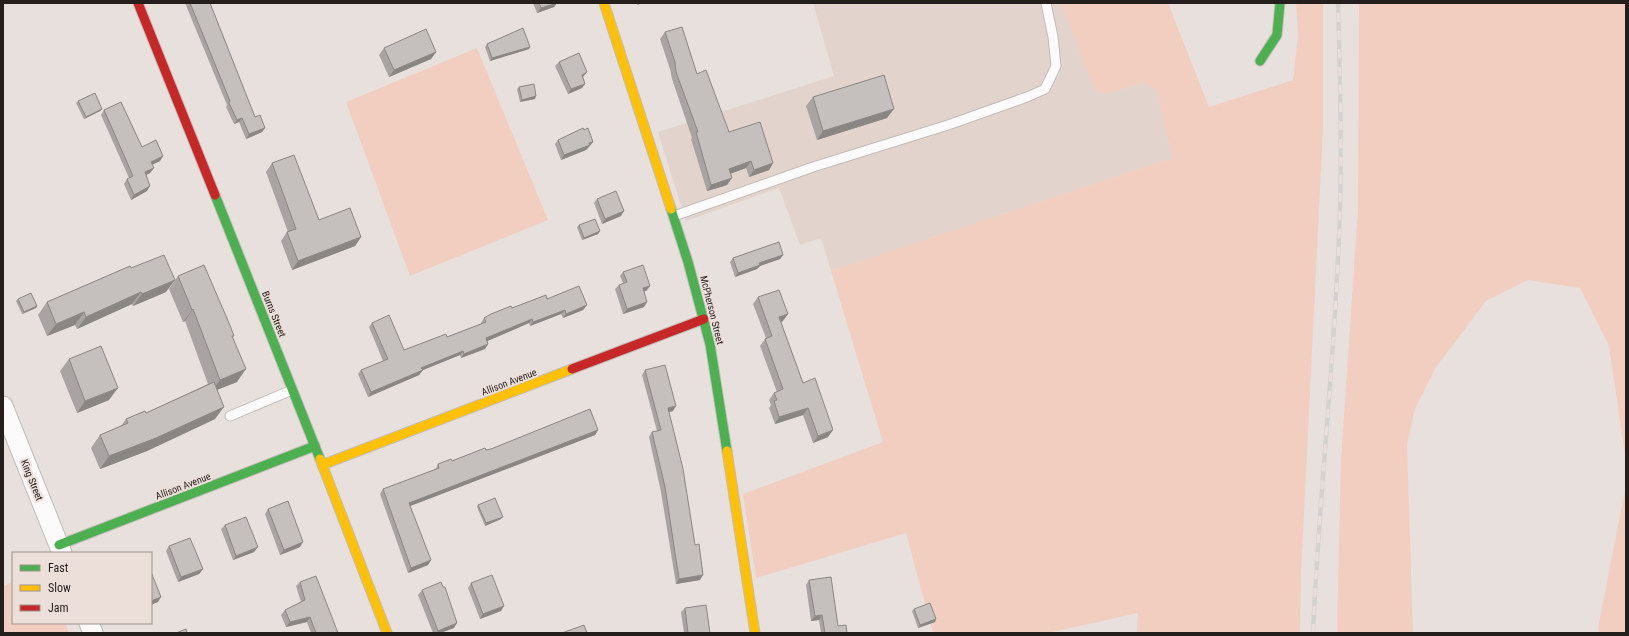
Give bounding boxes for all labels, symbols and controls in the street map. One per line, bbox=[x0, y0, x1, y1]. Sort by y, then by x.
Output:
street label: McPherson Street bbox=[698, 274, 726, 346]
street label: Burns Street bbox=[260, 289, 288, 339]
street label: Allison Avenue bbox=[480, 366, 538, 398]
street label: King Street bbox=[19, 458, 45, 502]
street label: Allison Avenue bbox=[154, 470, 212, 502]
legend bbox=[12, 552, 152, 624]
text: Fast bbox=[48, 561, 69, 575]
text: Slow bbox=[48, 581, 71, 595]
text: Jam bbox=[48, 601, 69, 615]

